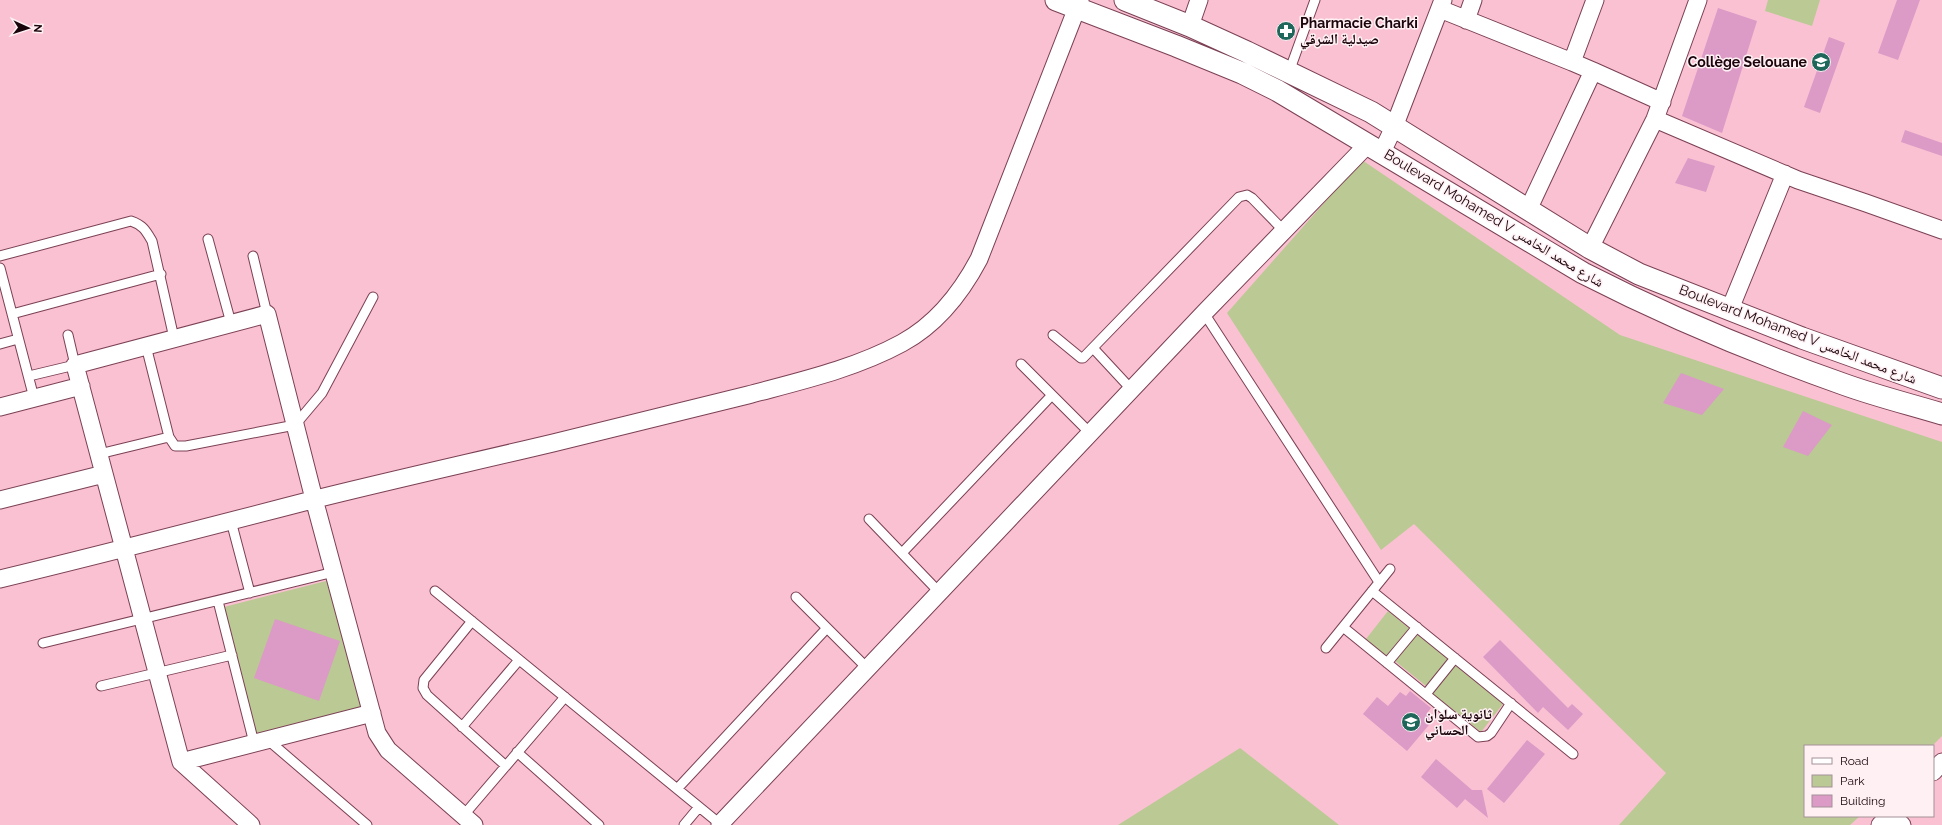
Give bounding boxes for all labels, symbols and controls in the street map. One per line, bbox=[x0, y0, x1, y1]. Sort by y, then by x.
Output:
north arrow bbox=[8, 8, 48, 48]
place label: Pharmacie Charki صيدلية الشرقي bbox=[1300, 15, 1418, 50]
pharmacy icon: Pharmacie Charki صيدلية الشرقي bbox=[1275, 20, 1297, 42]
text: N bbox=[31, 24, 44, 33]
school or university icon: Collège Selouane bbox=[1810, 51, 1832, 73]
place label: Collège Selouane bbox=[1688, 54, 1808, 70]
street label: Boulevard Mohamed V شارع محمد الخامس bbox=[1380, 146, 1607, 292]
street label: Boulevard Mohamed V شارع محمد الخامس bbox=[1676, 281, 1919, 389]
place label: ثانوية سلوان الحساني bbox=[1425, 706, 1492, 741]
school or university icon: ثانوية سلوان الحساني bbox=[1400, 711, 1422, 733]
legend bbox=[1804, 745, 1934, 817]
text: Road bbox=[1840, 754, 1869, 768]
text: Park bbox=[1840, 774, 1865, 788]
text: Building bbox=[1840, 794, 1886, 808]

